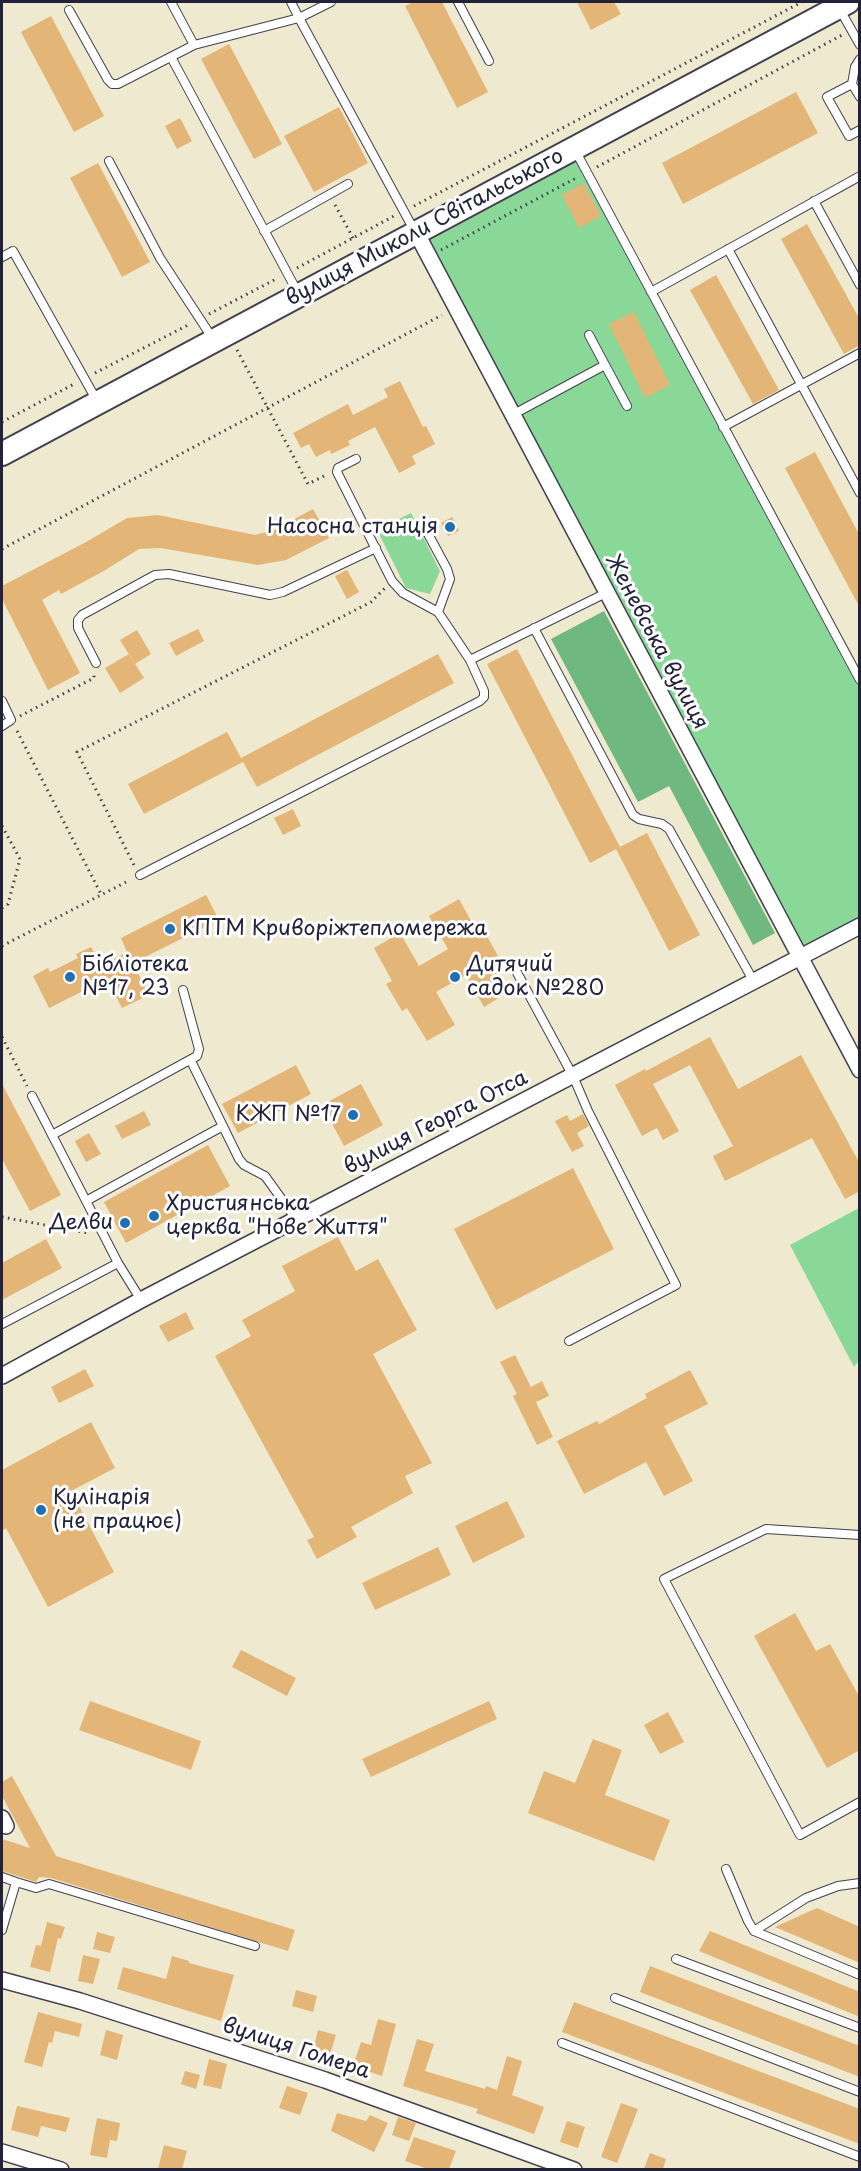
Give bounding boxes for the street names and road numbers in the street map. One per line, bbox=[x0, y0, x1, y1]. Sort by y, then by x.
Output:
street label: вулиця Миколи Світальського bbox=[282, 144, 568, 312]
street label: Женевська вулиця bbox=[599, 550, 713, 734]
street label: вулиця Георга Отса bbox=[340, 1066, 532, 1180]
street label: вулиця Гомера bbox=[219, 2013, 373, 2085]

